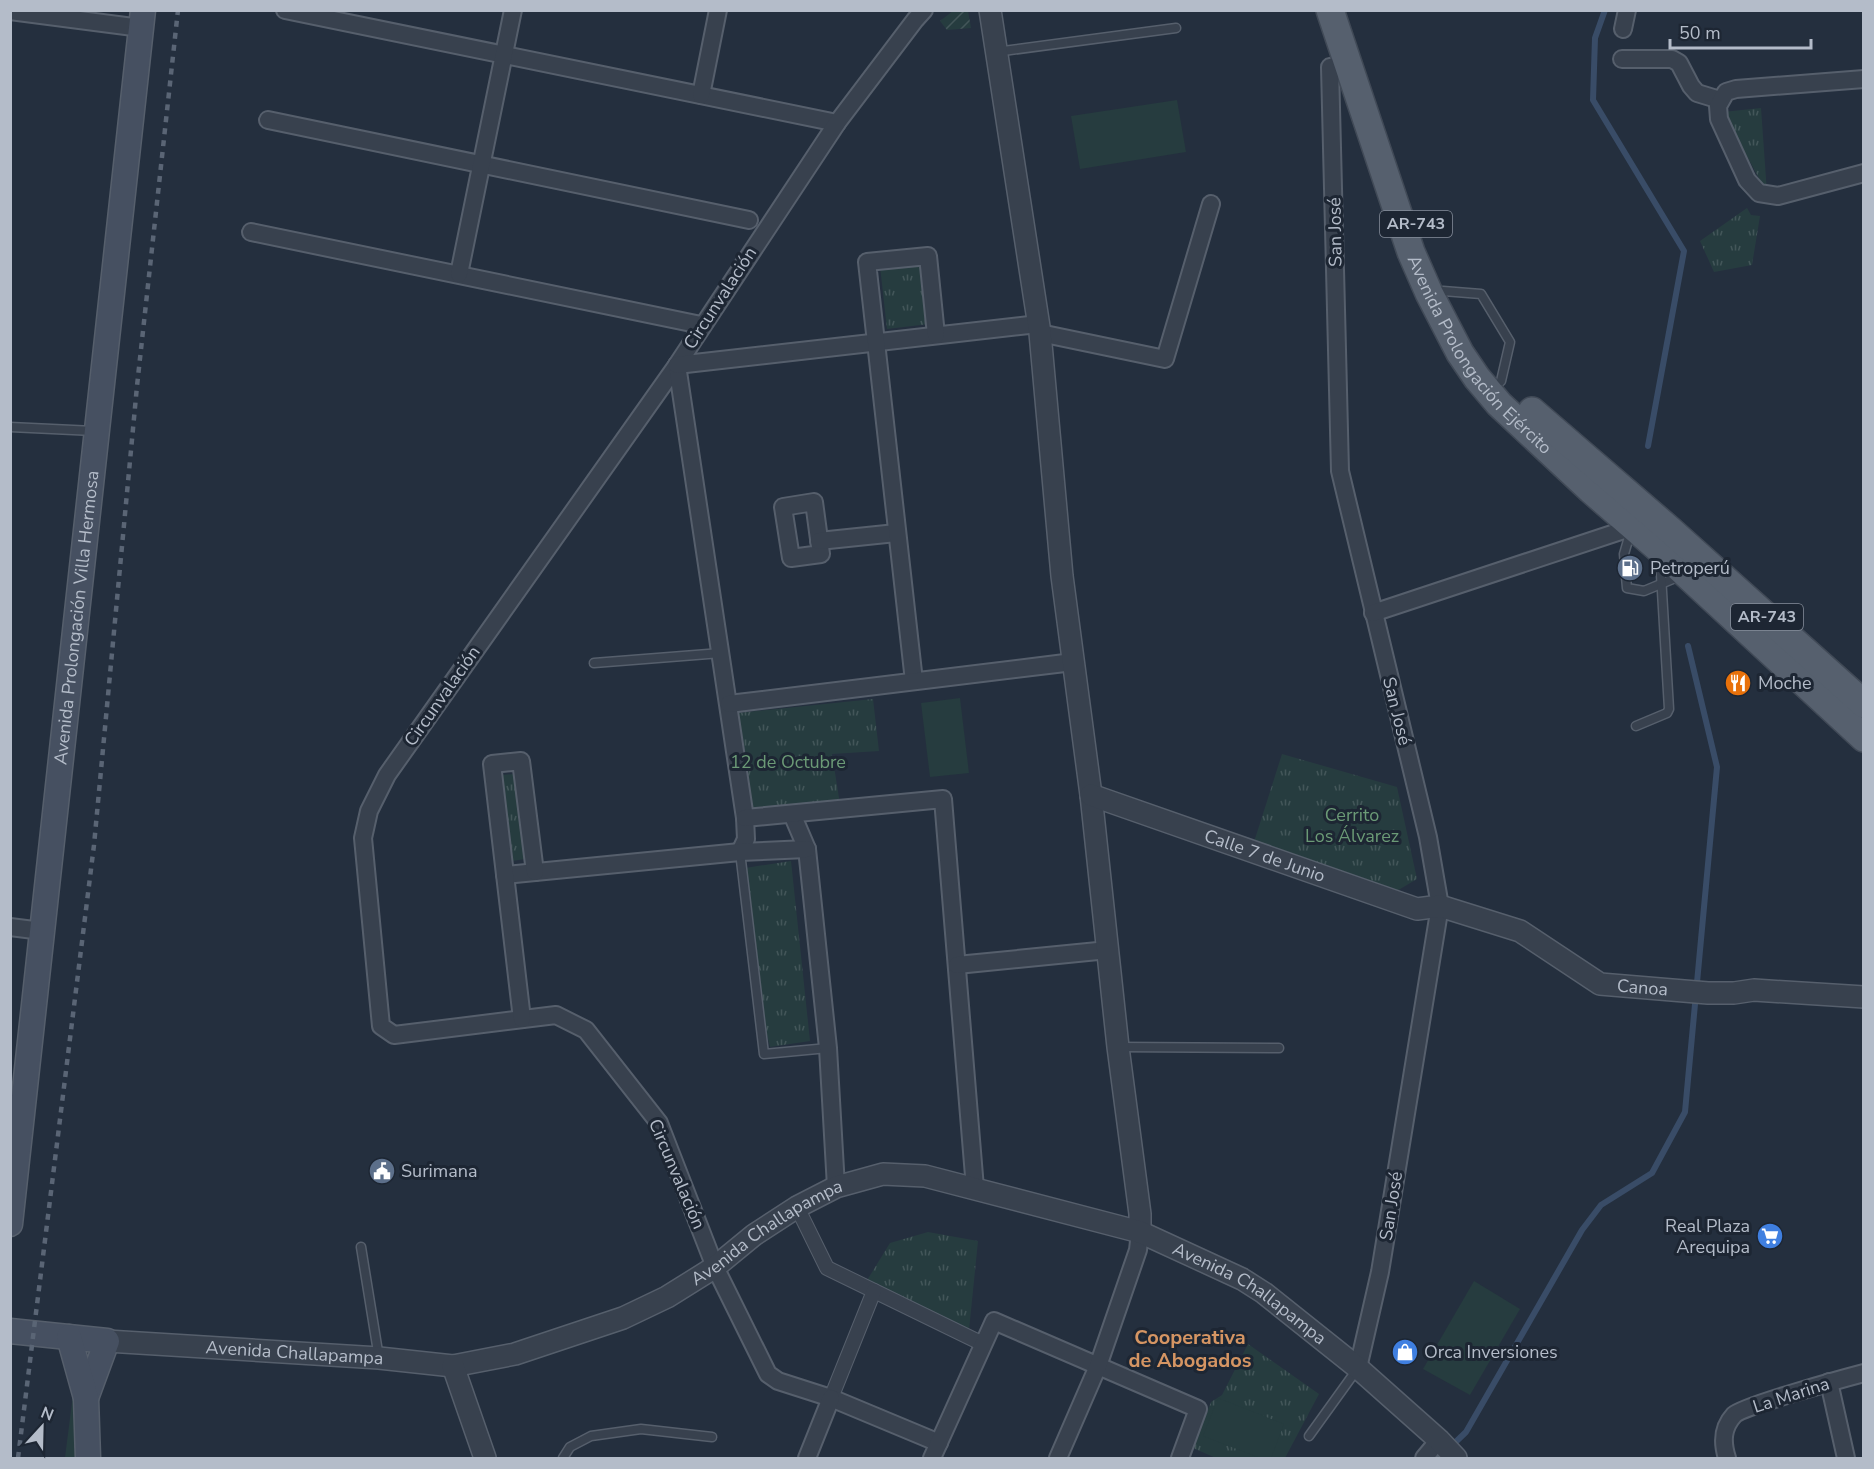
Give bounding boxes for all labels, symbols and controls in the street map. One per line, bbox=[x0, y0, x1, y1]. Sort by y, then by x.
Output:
scale bar bbox=[1670, 12, 1811, 50]
text: 50 m bbox=[1679, 21, 1721, 45]
street label: San José bbox=[1322, 197, 1348, 267]
road number: AR-743 bbox=[1380, 211, 1452, 237]
street label: Circunvalación bbox=[678, 242, 762, 354]
street label: Avenida Prolongación Ejército bbox=[1402, 251, 1557, 460]
street label: Avenida Prolongación Villa Hermosa bbox=[48, 469, 104, 766]
fuel station icon: Petroperú bbox=[1615, 553, 1645, 583]
place label: Petroperú bbox=[1650, 556, 1730, 580]
road number: AR-743 bbox=[1731, 604, 1803, 630]
street label: Circunvalación bbox=[398, 641, 486, 751]
restaurant icon: Moche bbox=[1723, 668, 1753, 698]
place label: Moche bbox=[1758, 671, 1812, 695]
street label: San José bbox=[1377, 674, 1417, 748]
park label: 12 de Octubre bbox=[730, 750, 846, 774]
park label: Cerrito Los Álvarez bbox=[1305, 803, 1399, 848]
street label: Calle 7 de Junio bbox=[1201, 823, 1328, 888]
street label: Canoa bbox=[1616, 973, 1669, 1002]
street label: Circunvalación bbox=[643, 1115, 711, 1233]
public building icon: Surimana bbox=[367, 1156, 397, 1186]
place label: Surimana bbox=[401, 1159, 478, 1183]
street label: San José bbox=[1374, 1170, 1408, 1242]
street label: Avenida Challapampa bbox=[686, 1174, 845, 1291]
place label: Real Plaza Arequipa bbox=[1665, 1214, 1750, 1259]
supermarket icon: Real Plaza Arequipa bbox=[1755, 1221, 1785, 1251]
street label: Avenida Challapampa bbox=[1169, 1237, 1332, 1350]
district label: Cooperativa de Abogados bbox=[1129, 1324, 1252, 1374]
street label: Avenida Challapampa bbox=[205, 1335, 384, 1370]
shop icon: Orca Inversiones bbox=[1390, 1337, 1420, 1367]
place label: Orca Inversiones bbox=[1424, 1340, 1558, 1364]
street label: La Marina bbox=[1750, 1371, 1832, 1419]
north arrow bbox=[12, 1397, 72, 1457]
text: N bbox=[38, 1402, 57, 1426]

